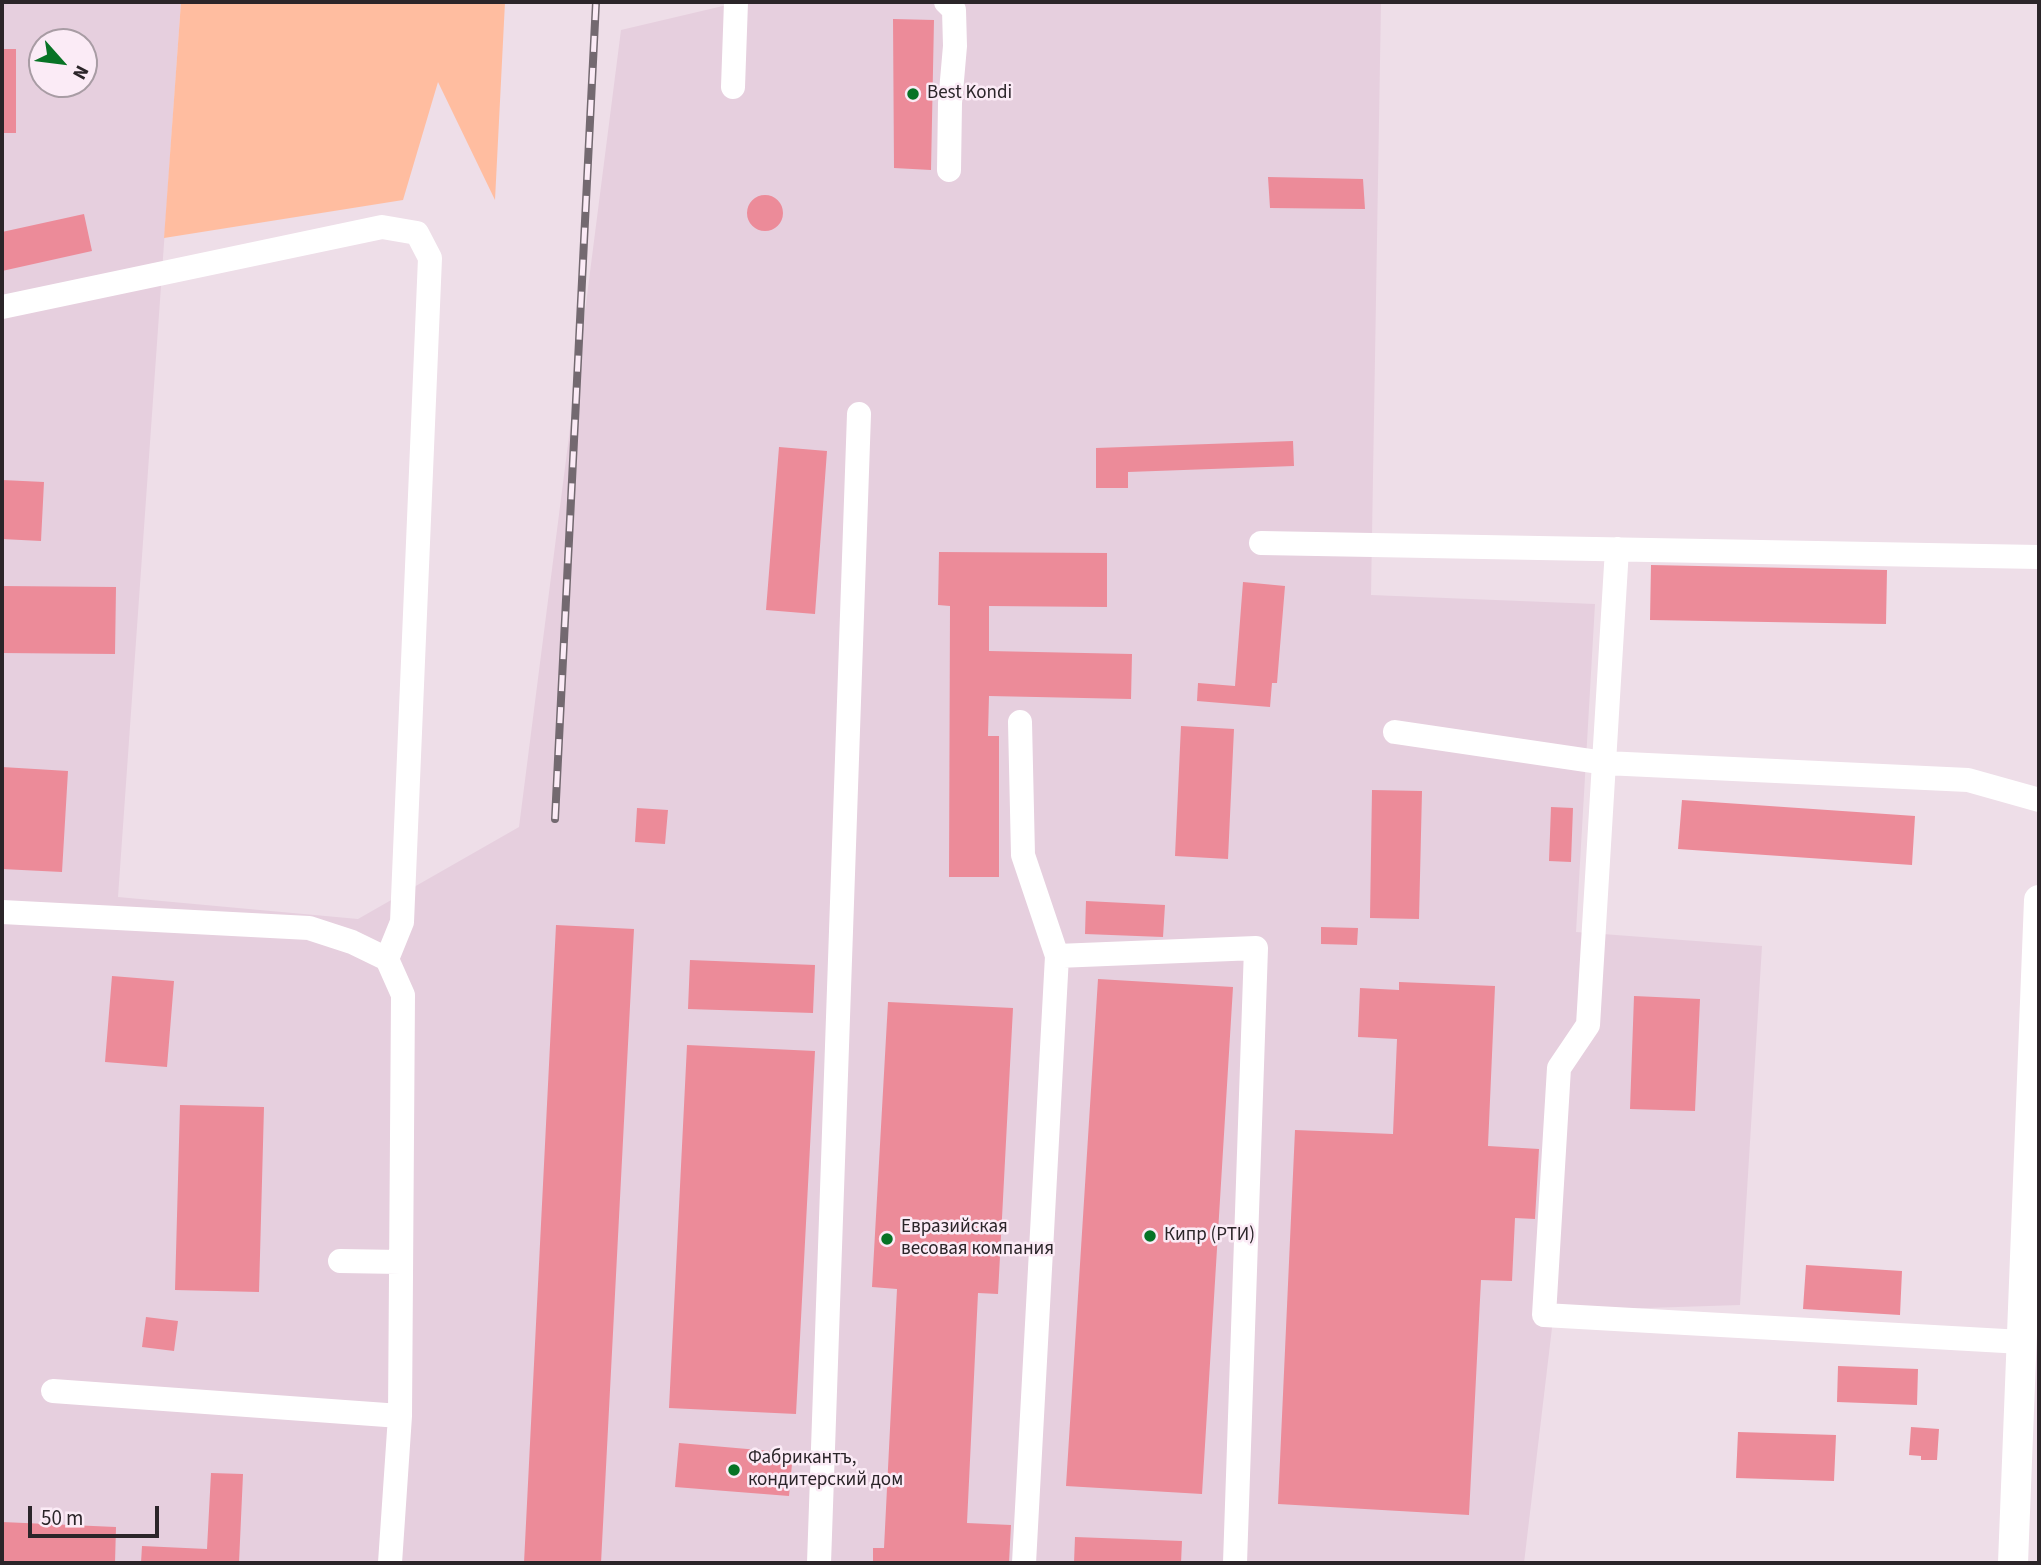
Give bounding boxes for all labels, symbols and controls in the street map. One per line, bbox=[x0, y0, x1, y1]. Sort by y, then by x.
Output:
north arrow bbox=[28, 28, 98, 98]
text: N bbox=[65, 60, 95, 84]
place label: Best Kondi bbox=[927, 83, 1012, 105]
marker: Best Kondi bbox=[905, 86, 921, 102]
place label: Евразийская весовая компания bbox=[901, 1217, 1054, 1261]
place label: Кипр (РТИ) bbox=[1164, 1225, 1255, 1247]
marker: Кипр (РТИ) bbox=[1142, 1228, 1158, 1244]
marker: Евразийская весовая компания bbox=[879, 1231, 895, 1247]
place label: Фабрикантъ, кондитерский дом bbox=[748, 1448, 903, 1492]
marker: Фабрикантъ, кондитерский дом bbox=[726, 1462, 742, 1478]
scale bar bbox=[32, 1492, 163, 1536]
text: 50 m bbox=[41, 1503, 83, 1533]

